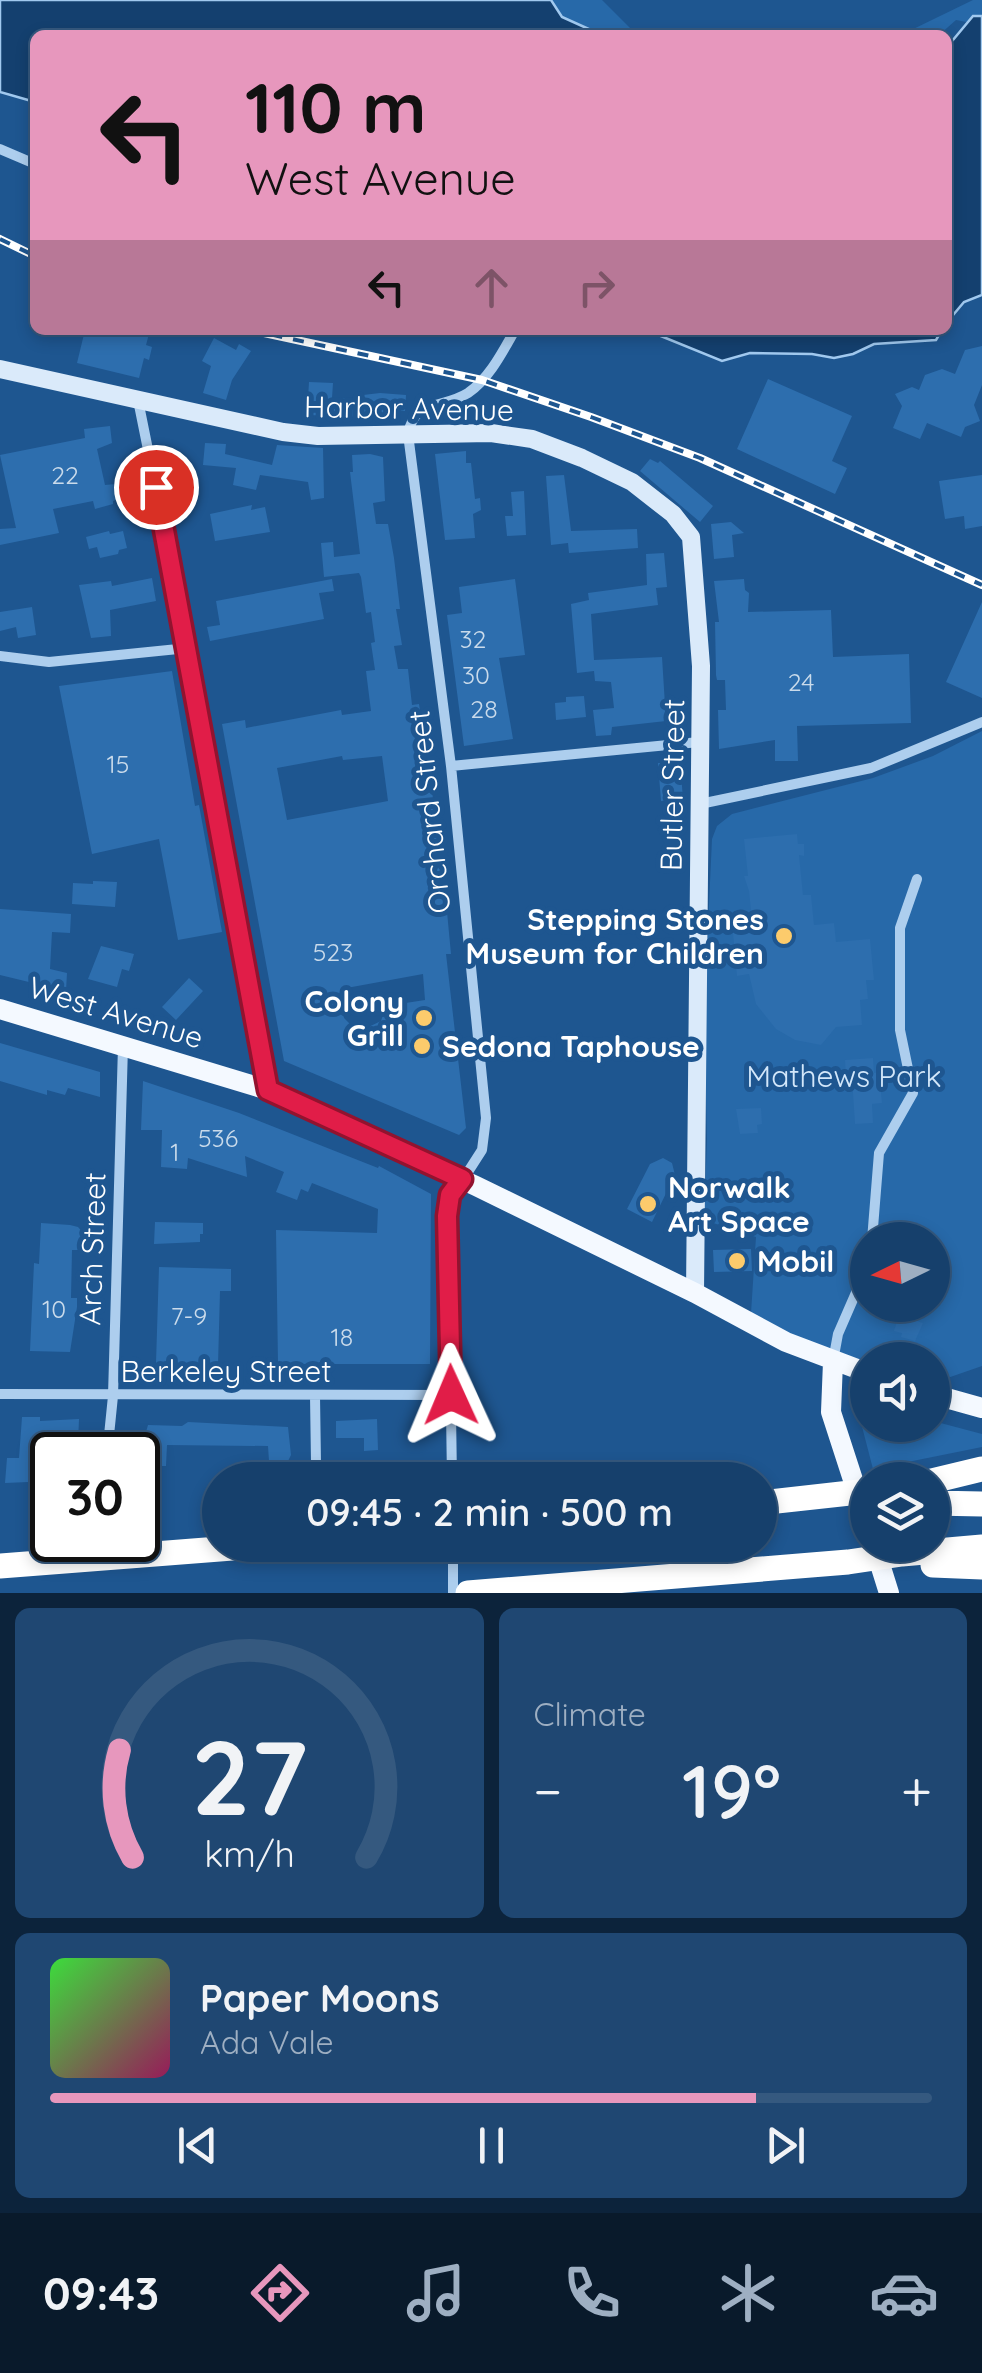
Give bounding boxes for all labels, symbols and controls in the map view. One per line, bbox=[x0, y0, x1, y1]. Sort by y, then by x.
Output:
text: 110 m bbox=[245, 63, 427, 151]
icon: left bbox=[80, 70, 210, 200]
text: West Avenue bbox=[245, 150, 516, 206]
icon: left bbox=[359, 260, 414, 315]
icon: ahead bbox=[464, 260, 519, 315]
icon: right bbox=[569, 260, 624, 315]
street label: Harbor Avenue bbox=[304, 387, 514, 429]
pin bbox=[114, 445, 199, 530]
house number: 22 bbox=[51, 459, 79, 490]
icon: arrive bbox=[129, 460, 184, 515]
house number: 32 bbox=[460, 623, 486, 654]
house number: 30 bbox=[462, 659, 490, 690]
house number: 24 bbox=[788, 666, 814, 697]
house number: 28 bbox=[470, 693, 498, 724]
street label: Butler Street bbox=[652, 699, 692, 871]
street label: Orchard Street bbox=[399, 709, 459, 915]
house number: 15 bbox=[107, 748, 129, 779]
place label: Stepping Stones Museum for Children bbox=[466, 900, 764, 972]
marker: Stepping Stones Museum for Children bbox=[773, 925, 795, 947]
house number: 523 bbox=[313, 936, 353, 967]
street label: West Avenue bbox=[24, 967, 208, 1057]
place label: Colony Grill bbox=[305, 982, 404, 1054]
marker: Colony Grill bbox=[413, 1007, 435, 1029]
place label: Sedona Taphouse bbox=[442, 1027, 700, 1065]
marker: Sedona Taphouse bbox=[411, 1035, 433, 1057]
park label: Mathews Park bbox=[746, 1057, 942, 1095]
house number: 536 bbox=[198, 1122, 238, 1153]
house number: 1 bbox=[170, 1136, 180, 1167]
place label: Norwalk Art Space bbox=[668, 1168, 810, 1240]
street label: Arch Street bbox=[70, 1172, 114, 1326]
marker: Norwalk Art Space bbox=[637, 1193, 659, 1215]
north arrow bbox=[850, 1222, 950, 1322]
map controls bbox=[850, 1222, 950, 1562]
place label: Mobil bbox=[757, 1242, 834, 1280]
marker: Mobil bbox=[726, 1250, 748, 1272]
house number: 10 bbox=[42, 1293, 66, 1324]
house number: 7-9 bbox=[171, 1300, 207, 1331]
house number: 18 bbox=[331, 1321, 353, 1352]
button: sound bbox=[850, 1342, 950, 1442]
position arrow bbox=[399, 1343, 503, 1447]
street label: Berkeley Street bbox=[121, 1352, 331, 1390]
speed limit sign: 30 bbox=[30, 1432, 160, 1562]
button: layers bbox=[850, 1462, 950, 1562]
text: 09:45 · 2 min · 500 m bbox=[306, 1488, 673, 1536]
text: Climate bbox=[534, 1694, 646, 1734]
text: 27 bbox=[191, 1711, 307, 1841]
text: 19° bbox=[682, 1743, 781, 1837]
text: − bbox=[534, 1756, 562, 1825]
text: + bbox=[901, 1756, 932, 1825]
text: km/h bbox=[204, 1831, 295, 1876]
text: Paper Moons bbox=[200, 1974, 440, 2022]
text: Ada Vale bbox=[200, 2022, 334, 2062]
icon: previous bbox=[170, 2118, 225, 2173]
icon: pause bbox=[464, 2118, 519, 2173]
icon: next bbox=[758, 2118, 813, 2173]
icon: directions bbox=[245, 2258, 315, 2328]
icon: music bbox=[401, 2258, 471, 2328]
icon: phone bbox=[557, 2258, 627, 2328]
icon: climate bbox=[713, 2258, 783, 2328]
icon: car bbox=[869, 2258, 939, 2328]
text: 09:43 bbox=[43, 2265, 159, 2321]

